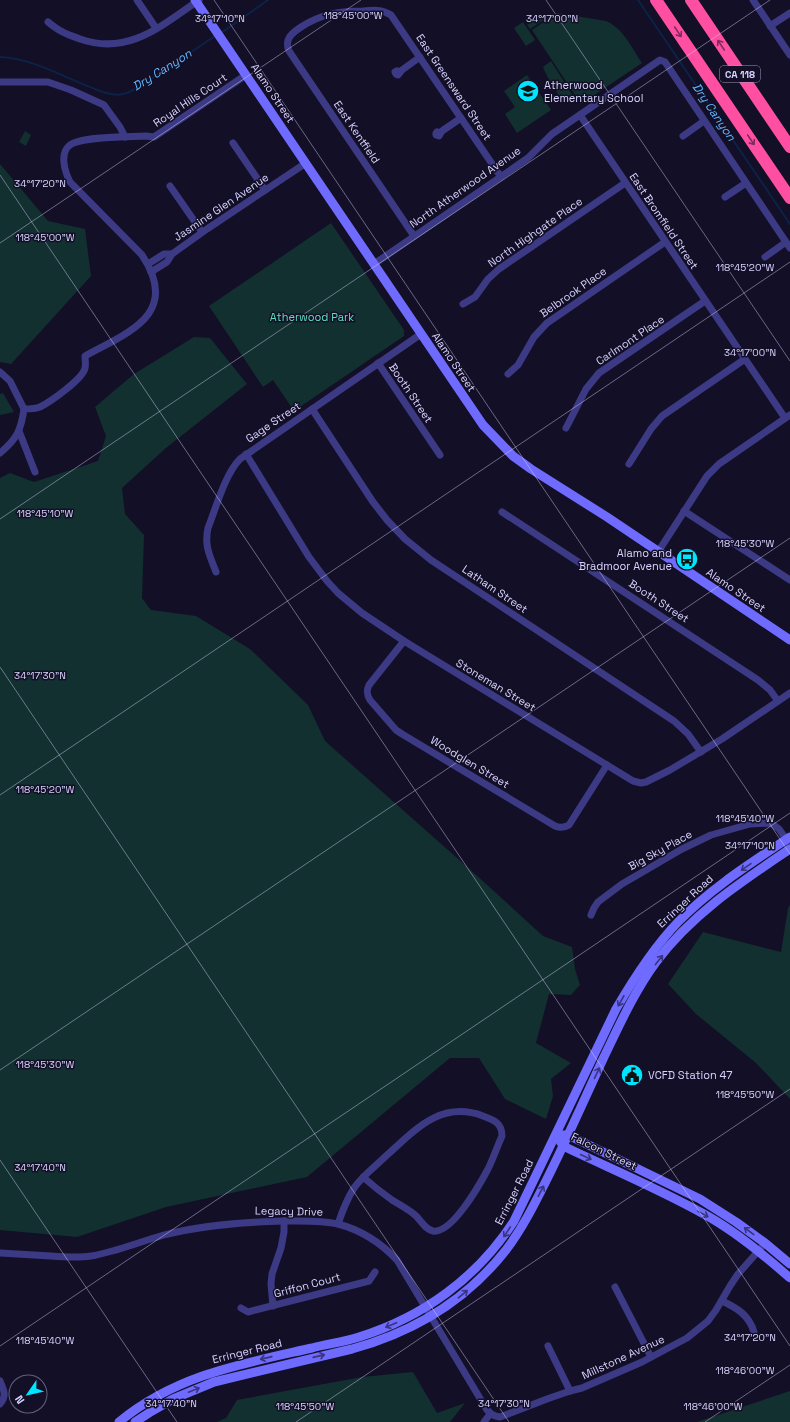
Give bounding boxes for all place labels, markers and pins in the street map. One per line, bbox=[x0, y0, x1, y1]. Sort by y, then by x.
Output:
school or university icon: Atherwood Elementary School bbox=[515, 78, 541, 104]
place label: Atherwood Elementary School bbox=[544, 78, 643, 105]
place label: Alamo and Bradmoor Avenue bbox=[579, 546, 672, 573]
bus stop icon: Alamo and Bradmoor Avenue bbox=[674, 546, 700, 572]
public building icon: VCFD Station 47 bbox=[619, 1062, 645, 1088]
place label: VCFD Station 47 bbox=[648, 1068, 732, 1082]

